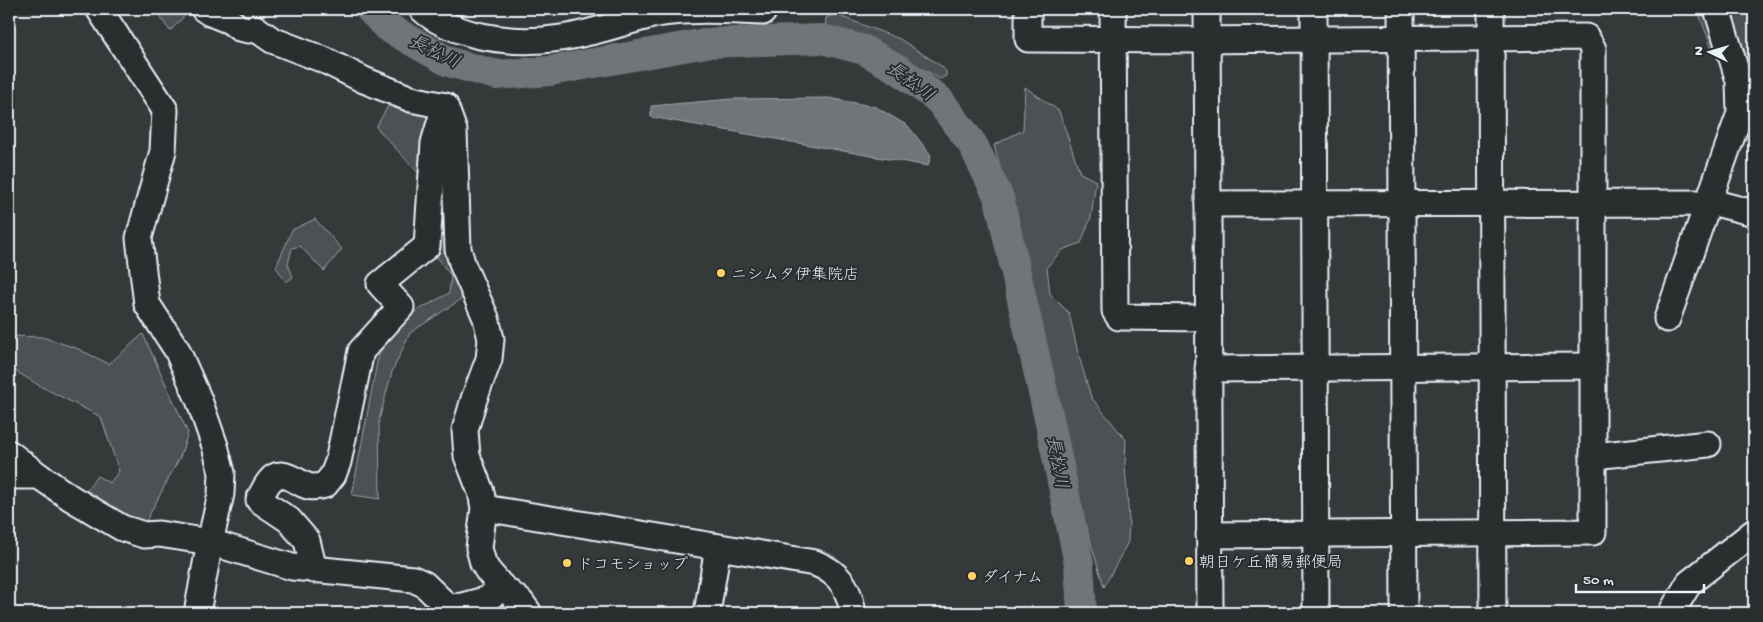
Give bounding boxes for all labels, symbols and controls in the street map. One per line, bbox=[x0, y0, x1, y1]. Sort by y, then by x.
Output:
north arrow bbox=[1686, 28, 1736, 78]
water label: 長松川 bbox=[405, 31, 463, 75]
text: N bbox=[1691, 46, 1708, 56]
water label: 長松川 bbox=[882, 58, 938, 107]
place label: ニシムタ伊集院店 bbox=[731, 265, 859, 286]
marker: ニシムタ伊集院店 bbox=[715, 267, 727, 279]
water label: 長松川 bbox=[1040, 434, 1072, 491]
place label: 朝日ケ丘簡易郵便局 bbox=[1199, 553, 1343, 574]
marker: 朝日ケ丘簡易郵便局 bbox=[1183, 555, 1195, 567]
place label: ドコモショップ bbox=[577, 556, 688, 576]
marker: ドコモショップ bbox=[561, 557, 573, 569]
scale bar bbox=[1576, 562, 1703, 594]
place label: ダイナム bbox=[982, 569, 1043, 589]
marker: ダイナム bbox=[966, 570, 978, 582]
text: 50 m bbox=[1583, 572, 1614, 590]

